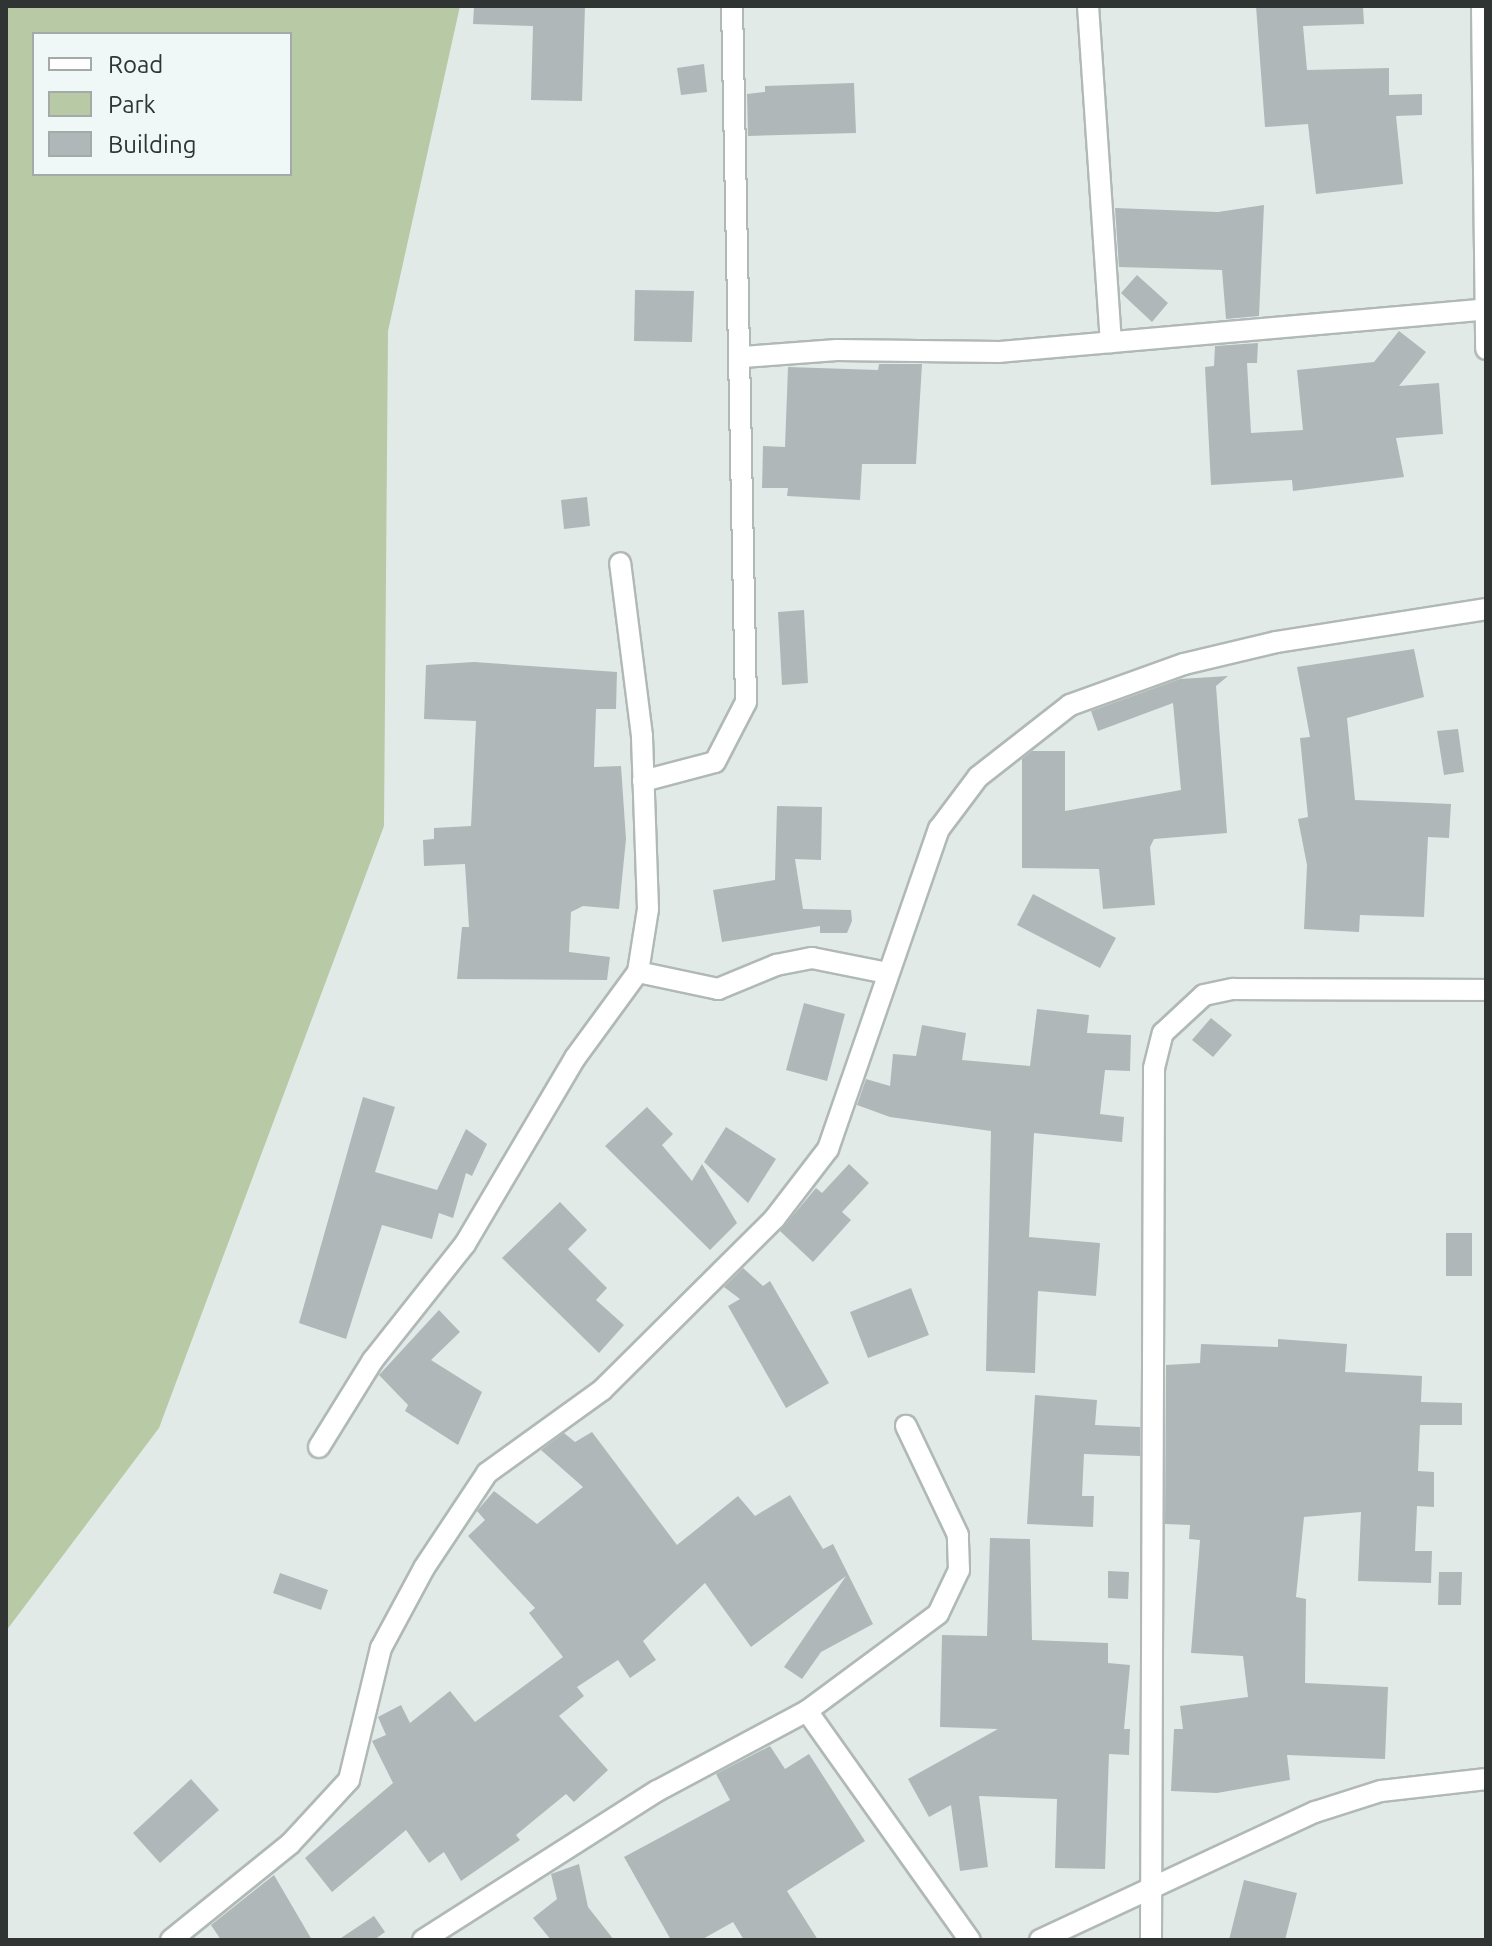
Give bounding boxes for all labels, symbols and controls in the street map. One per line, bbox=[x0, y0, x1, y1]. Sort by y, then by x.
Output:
legend bbox=[32, 32, 292, 176]
text: Road bbox=[108, 51, 163, 78]
text: Park bbox=[108, 91, 156, 118]
text: Building bbox=[108, 131, 196, 158]

